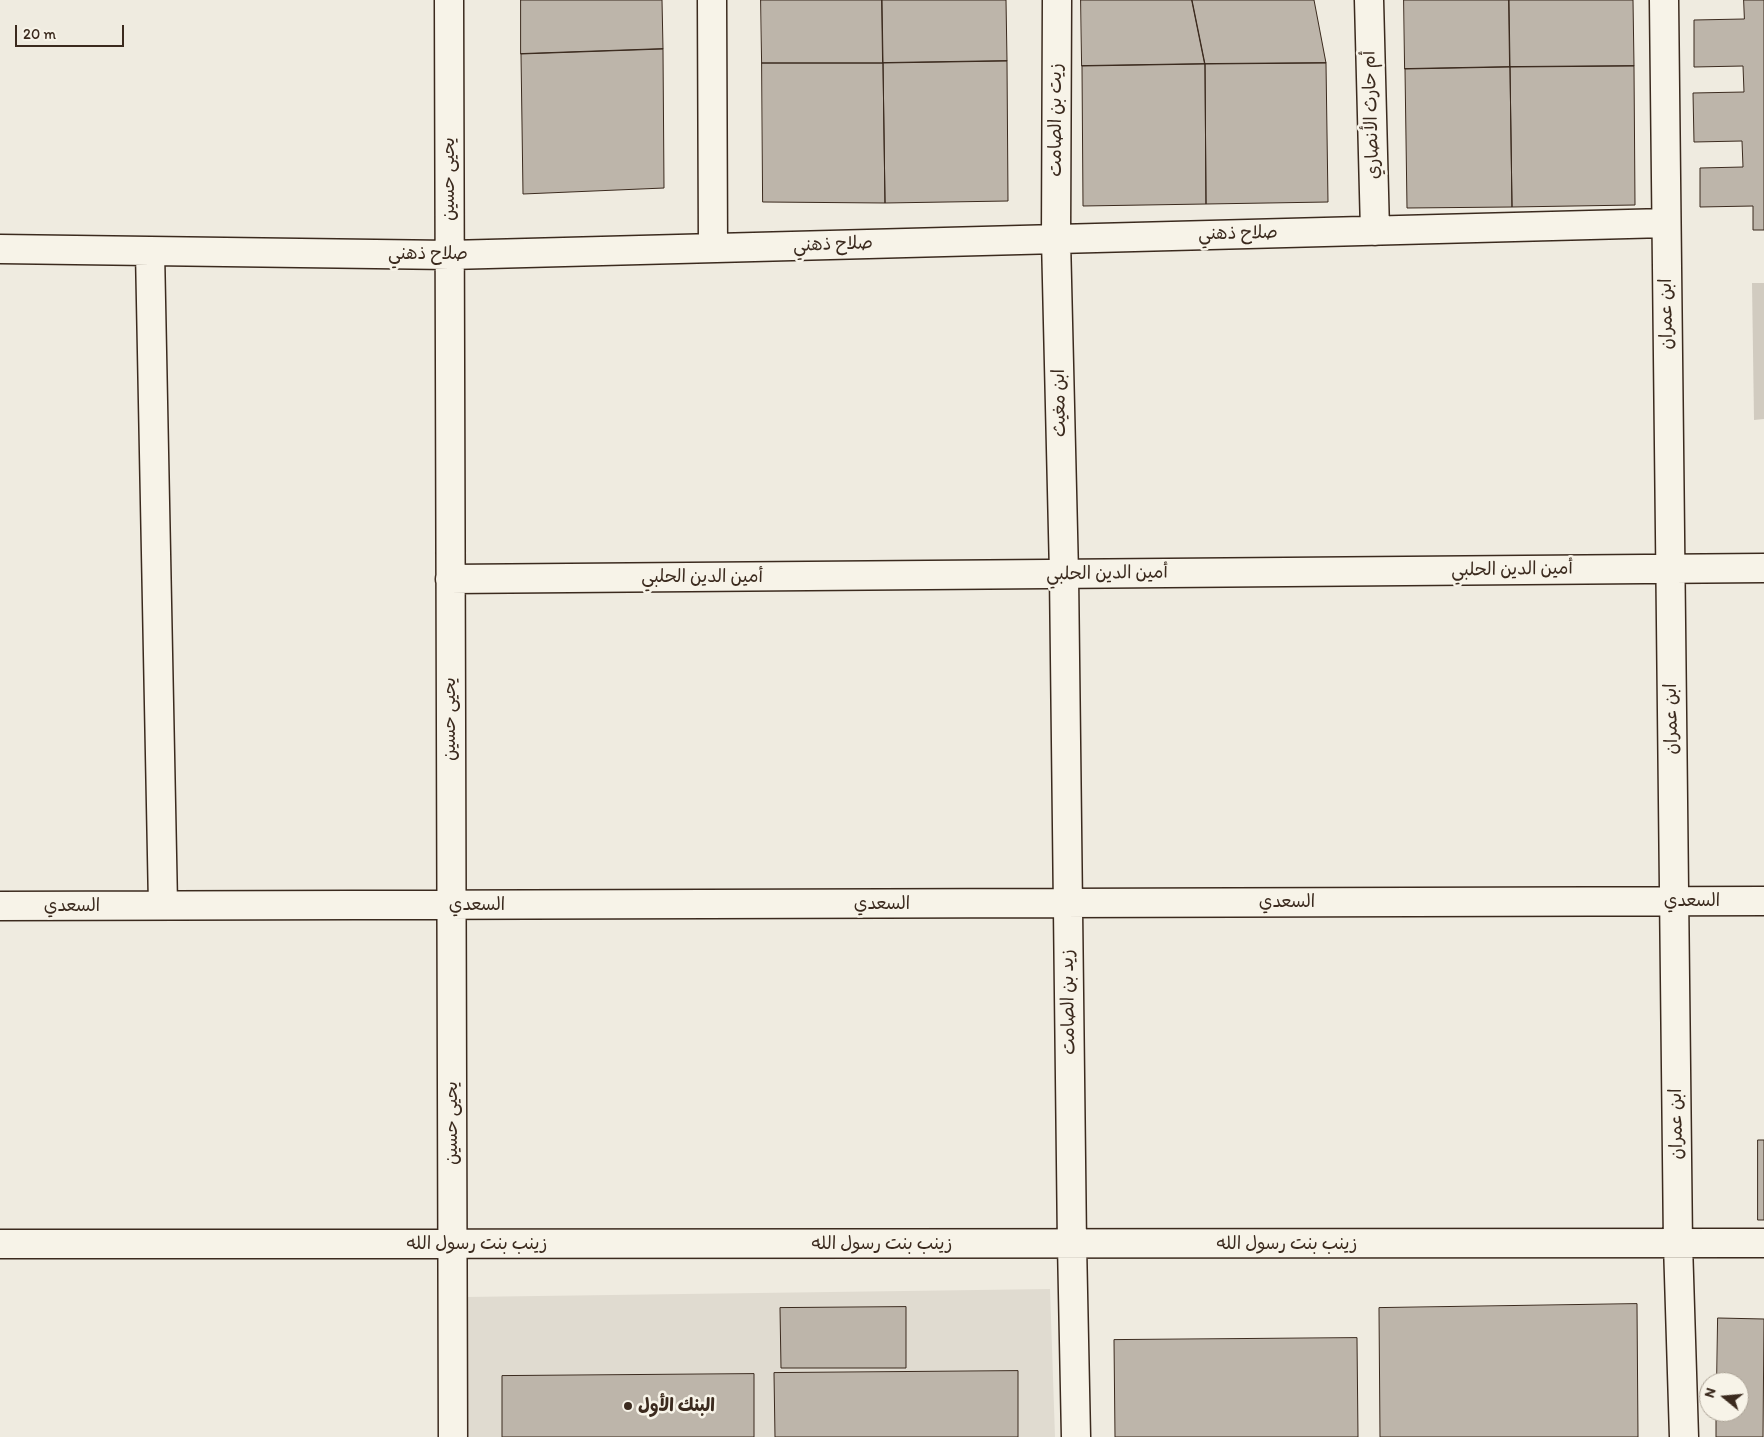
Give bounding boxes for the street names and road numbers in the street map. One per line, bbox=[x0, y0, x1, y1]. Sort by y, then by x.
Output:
street label: أم حارث الأنصاري bbox=[1359, 50, 1385, 180]
street label: زيت بن الصامت bbox=[1045, 63, 1067, 177]
street label: يحيى حسين bbox=[438, 137, 460, 221]
street label: صلاح ذهني bbox=[1198, 223, 1278, 245]
street label: صلاح ذهني bbox=[793, 233, 873, 257]
street label: صلاح ذهني bbox=[388, 243, 468, 265]
street label: ابن عمران bbox=[1656, 278, 1678, 350]
street label: ابن مغيث bbox=[1049, 369, 1071, 437]
street label: أمين الدين الحلبي bbox=[1451, 558, 1573, 582]
street label: أمين الدين الحلبي bbox=[1046, 562, 1168, 586]
street label: أمين الدين الحلبي bbox=[641, 566, 763, 588]
street label: يحيى حسين bbox=[439, 677, 461, 761]
street label: ابن عمران bbox=[1661, 683, 1683, 755]
street label: السعدي bbox=[1664, 890, 1720, 912]
street label: السعدي bbox=[1259, 891, 1315, 913]
street label: السعدي bbox=[854, 893, 910, 915]
street label: السعدي bbox=[449, 894, 505, 916]
street label: السعدي bbox=[44, 895, 100, 917]
street label: زيد بن الصامت bbox=[1057, 949, 1081, 1055]
street label: يحيى حسين bbox=[441, 1081, 463, 1165]
street label: ابن عمران bbox=[1666, 1088, 1688, 1160]
street label: زينب بنت رسول الله bbox=[407, 1233, 547, 1255]
street label: زينب بنت رسول الله bbox=[812, 1233, 952, 1255]
street label: زينب بنت رسول الله bbox=[1217, 1233, 1357, 1255]

